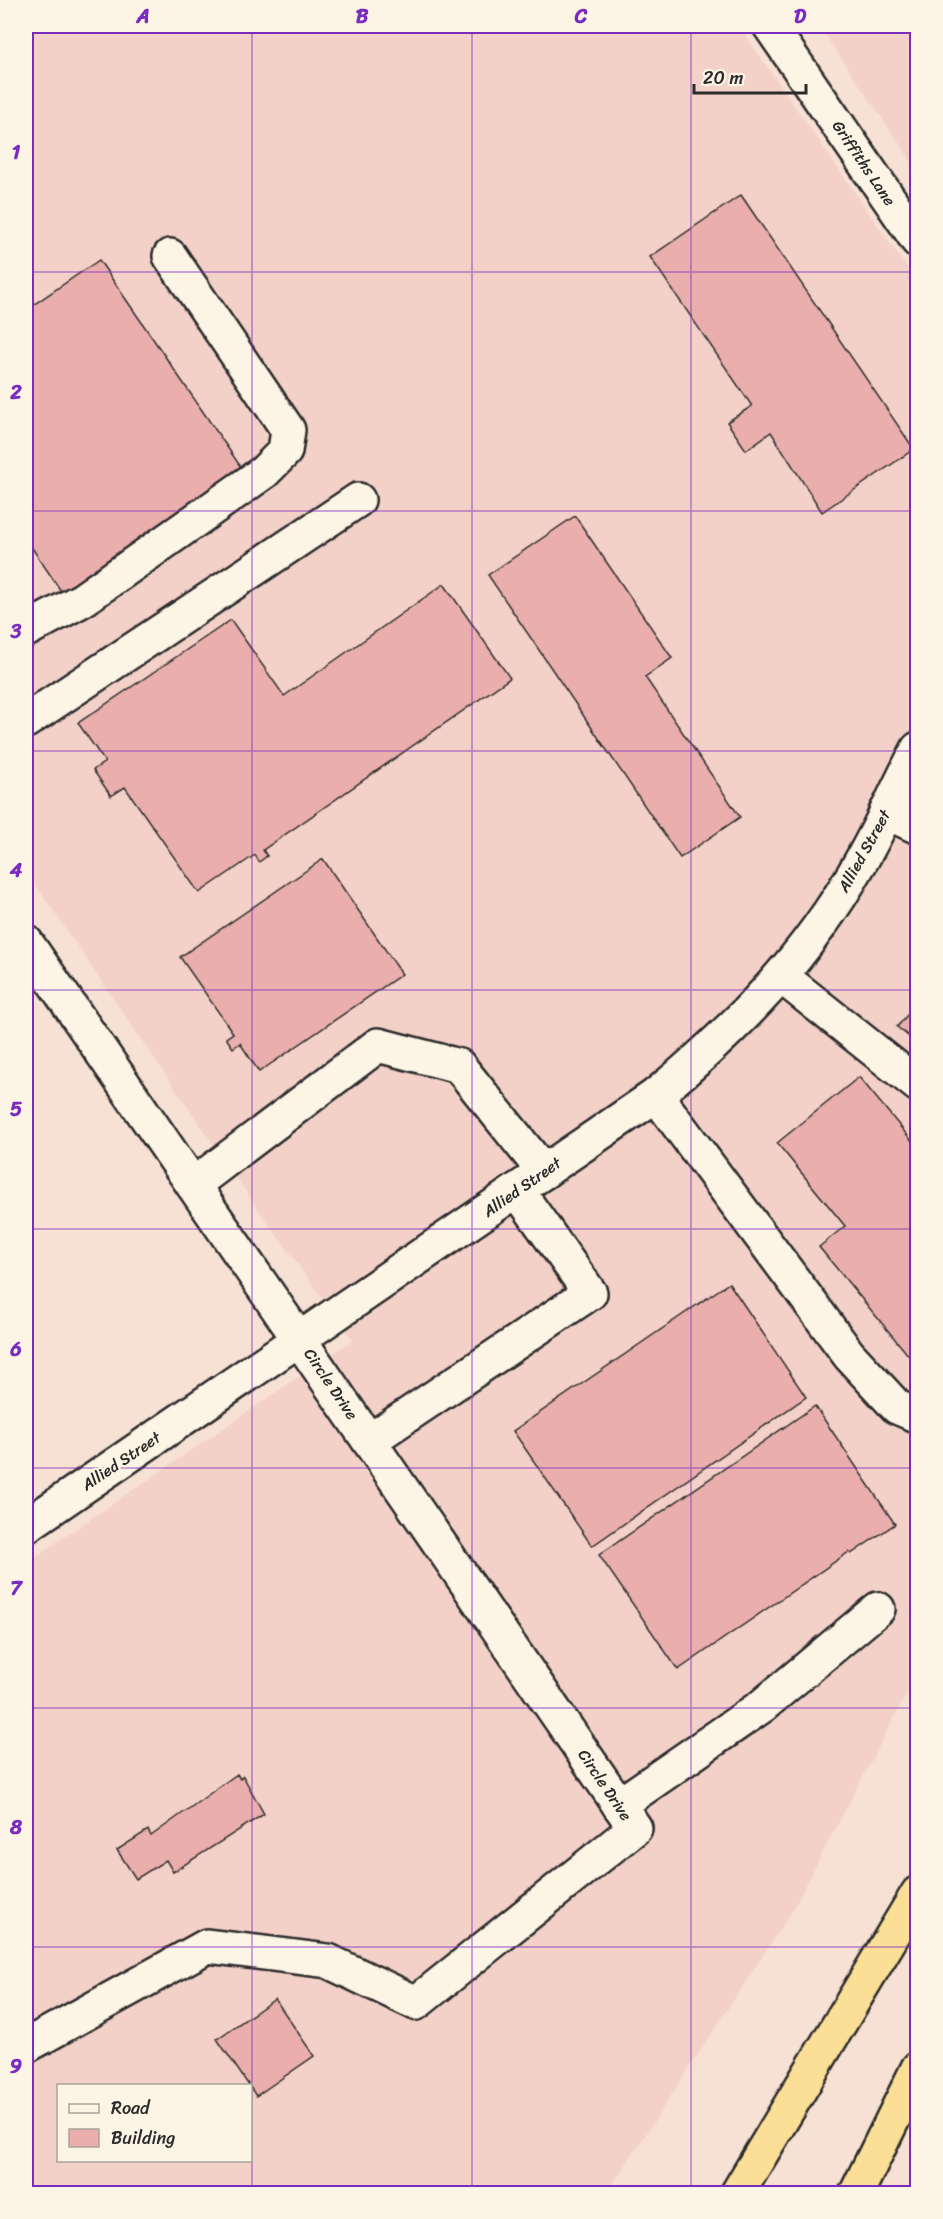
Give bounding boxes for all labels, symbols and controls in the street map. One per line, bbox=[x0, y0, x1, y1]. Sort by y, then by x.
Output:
text: A bbox=[135, 0, 150, 34]
text: B bbox=[356, 0, 369, 34]
text: C bbox=[574, 0, 588, 34]
text: D bbox=[794, 0, 807, 34]
scale bar bbox=[694, 57, 806, 95]
text: 20 m bbox=[703, 62, 743, 94]
street label: Griffiths Lane bbox=[824, 114, 904, 212]
text: 1 bbox=[12, 135, 21, 170]
text: 2 bbox=[9, 375, 22, 410]
text: 3 bbox=[10, 614, 22, 649]
street label: Allied Street bbox=[829, 804, 899, 899]
text: 4 bbox=[9, 853, 23, 888]
text: 5 bbox=[10, 1092, 22, 1127]
street label: Allied Street bbox=[476, 1149, 568, 1226]
text: 6 bbox=[9, 1332, 22, 1367]
street label: Circle Drive bbox=[296, 1342, 366, 1426]
street label: Allied Street bbox=[74, 1423, 167, 1499]
text: 7 bbox=[10, 1571, 23, 1606]
street label: Circle Drive bbox=[570, 1743, 640, 1827]
text: 8 bbox=[9, 1810, 23, 1845]
text: 9 bbox=[10, 2049, 22, 2084]
legend bbox=[57, 2084, 252, 2162]
text: Road bbox=[111, 2092, 151, 2124]
text: Building bbox=[111, 2122, 175, 2154]

